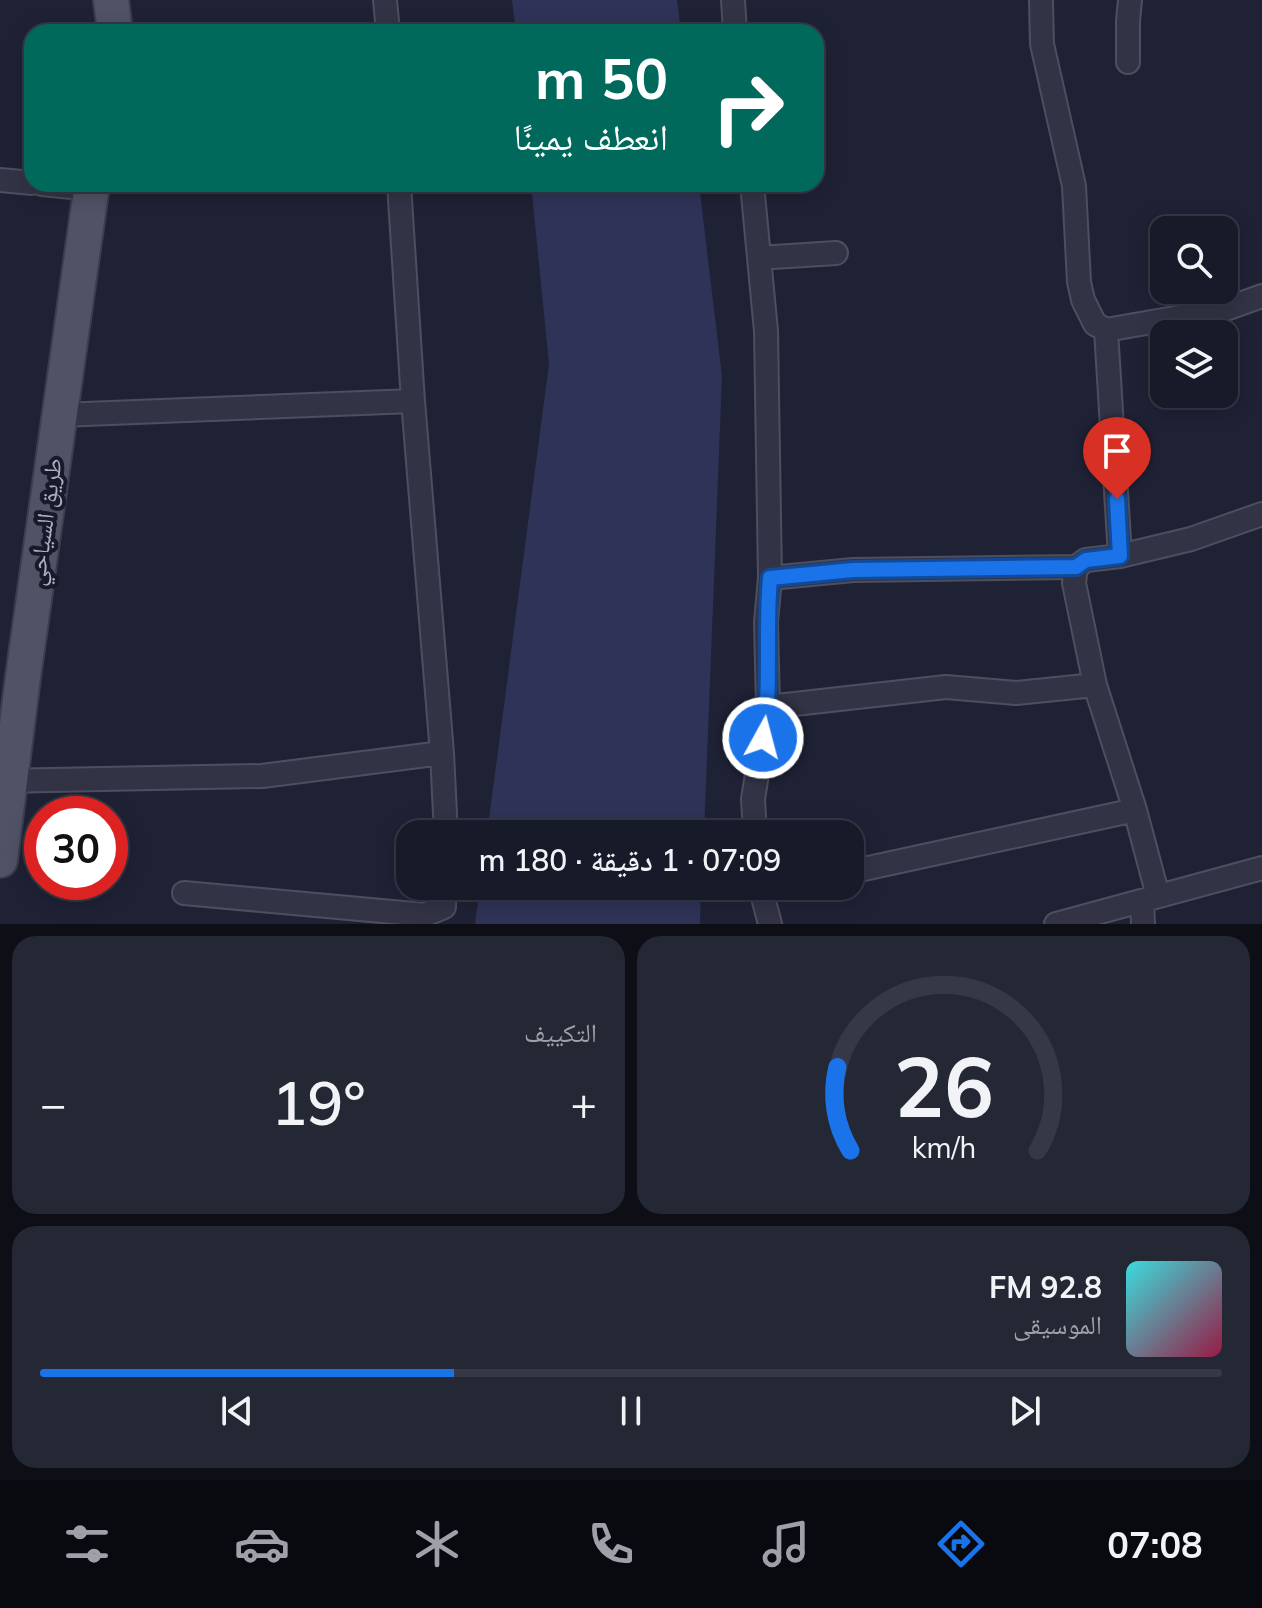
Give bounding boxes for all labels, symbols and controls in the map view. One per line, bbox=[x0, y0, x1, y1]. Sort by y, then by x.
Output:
text: 50 m bbox=[535, 43, 668, 113]
icon: right bbox=[696, 56, 800, 160]
text: انعطف يمينًا bbox=[513, 114, 668, 159]
map controls bbox=[1150, 216, 1238, 408]
button: search bbox=[1150, 216, 1238, 304]
button: layers bbox=[1150, 320, 1238, 408]
pin bbox=[1083, 417, 1151, 499]
icon: arrive bbox=[1095, 429, 1139, 473]
street label: طريق السياحي bbox=[20, 456, 73, 588]
position arrow bbox=[721, 696, 805, 780]
speed limit sign: 30 bbox=[24, 796, 128, 900]
text: 07:09 · 1 دقيقة · 180 m bbox=[479, 841, 781, 879]
text: التكييف bbox=[524, 1016, 597, 1049]
text: 26 bbox=[894, 1033, 993, 1138]
text: 19° bbox=[271, 1065, 366, 1140]
text: − bbox=[40, 1076, 66, 1131]
text: + bbox=[571, 1076, 597, 1131]
text: km/h bbox=[911, 1129, 976, 1165]
text: 92.8 FM bbox=[989, 1268, 1102, 1306]
text: الموسيقى bbox=[1013, 1308, 1102, 1341]
icon: previous bbox=[215, 1389, 259, 1433]
icon: pause bbox=[609, 1389, 653, 1433]
icon: next bbox=[1003, 1389, 1047, 1433]
icon: filters bbox=[59, 1516, 115, 1572]
icon: car bbox=[234, 1516, 290, 1572]
icon: climate bbox=[409, 1516, 465, 1572]
icon: phone bbox=[583, 1516, 639, 1572]
icon: music bbox=[758, 1516, 814, 1572]
icon: directions bbox=[933, 1516, 989, 1572]
text: 07:08 bbox=[1107, 1522, 1203, 1567]

